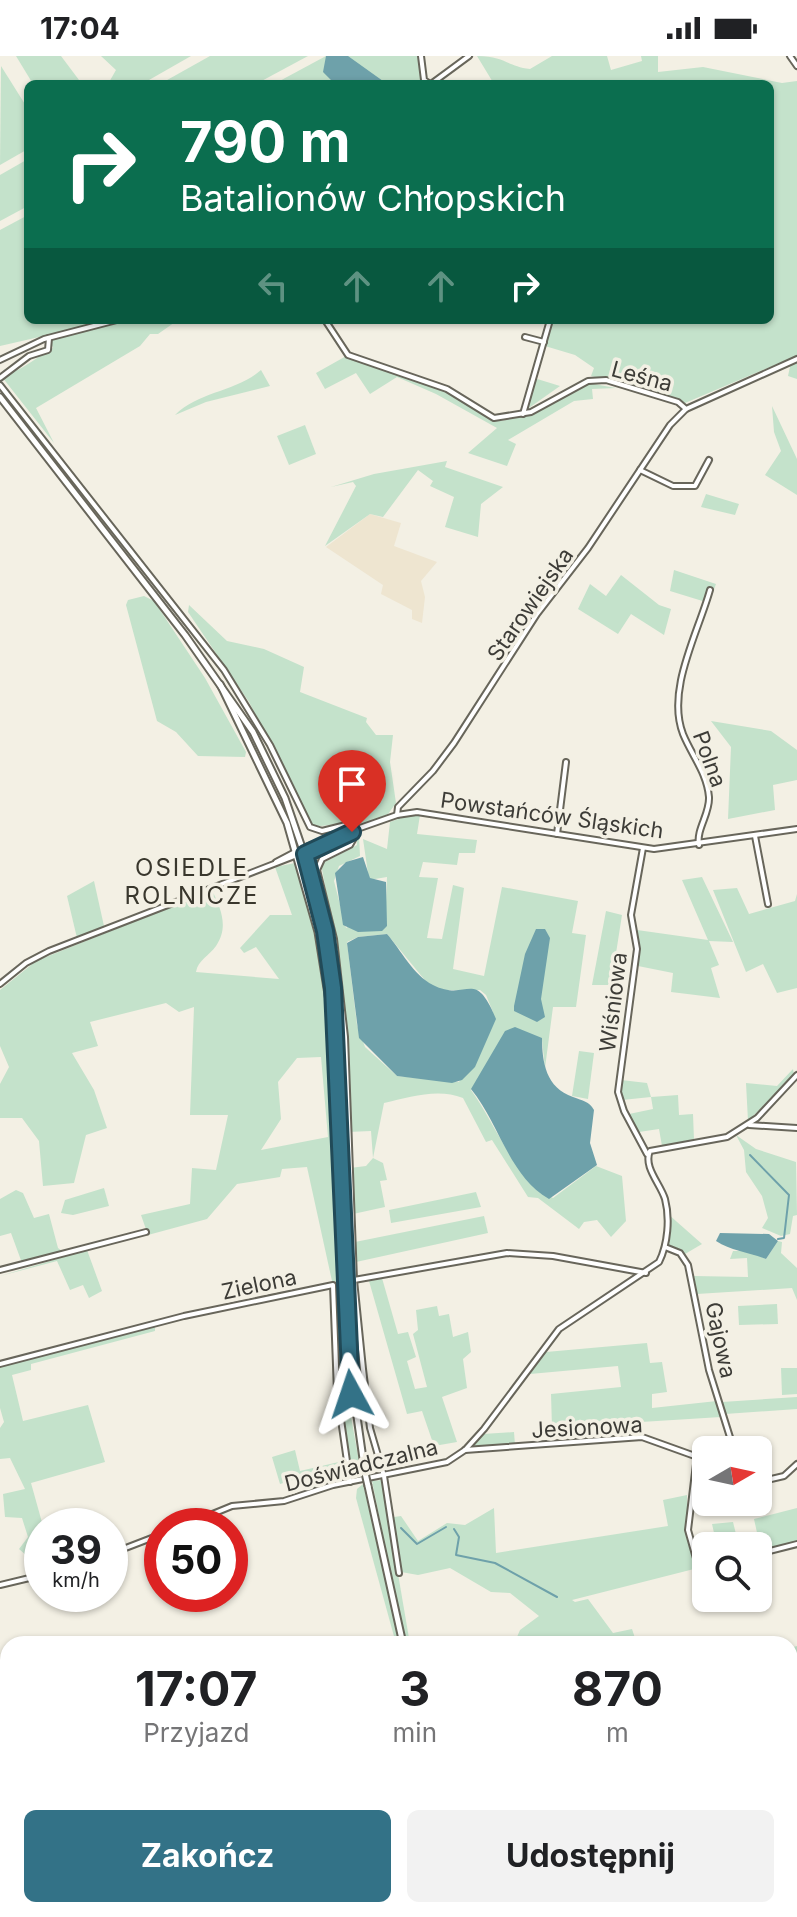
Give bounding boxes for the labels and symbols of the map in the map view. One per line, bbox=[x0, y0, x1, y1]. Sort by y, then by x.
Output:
street label: Leśna bbox=[609, 355, 675, 397]
street label: Starowiejska bbox=[481, 542, 579, 666]
street label: Polna bbox=[688, 727, 732, 791]
pin bbox=[318, 750, 386, 832]
street label: Powstańców Śląskich bbox=[439, 786, 665, 844]
district label: OSIEDLE ROLNICZE bbox=[125, 853, 259, 910]
street label: Wiśniowa bbox=[594, 951, 632, 1053]
street label: Zielona bbox=[219, 1263, 299, 1305]
street label: Gajowa bbox=[700, 1300, 742, 1380]
position arrow bbox=[309, 1352, 393, 1436]
street label: Jesionowa bbox=[531, 1411, 643, 1443]
street label: Doświadczalna bbox=[282, 1433, 440, 1497]
north arrow bbox=[692, 1436, 772, 1516]
speed limit sign: 50 bbox=[144, 1508, 248, 1612]

